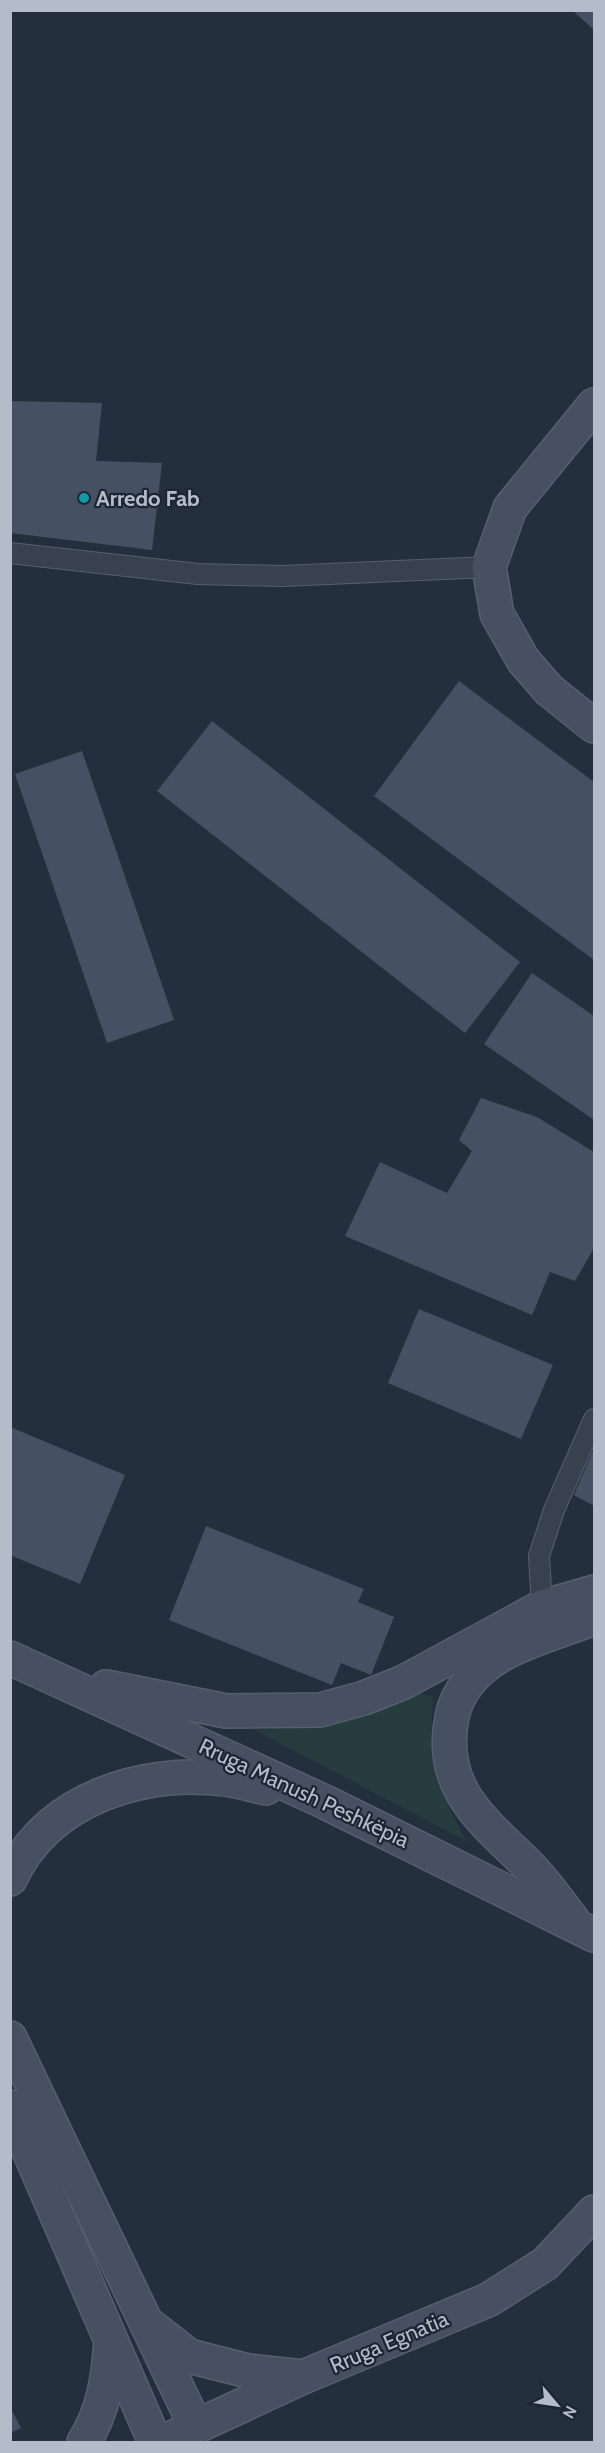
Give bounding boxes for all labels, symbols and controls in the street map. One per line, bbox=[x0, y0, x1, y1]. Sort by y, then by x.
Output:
place label: Arredo Fab bbox=[96, 485, 200, 512]
marker: Arredo Fab bbox=[77, 491, 91, 505]
street label: Rruga Manush Peshkëpia bbox=[195, 1732, 414, 1854]
street label: Rruga Egnatia bbox=[326, 2305, 453, 2379]
north arrow bbox=[527, 2375, 587, 2435]
text: N bbox=[559, 2402, 581, 2422]

